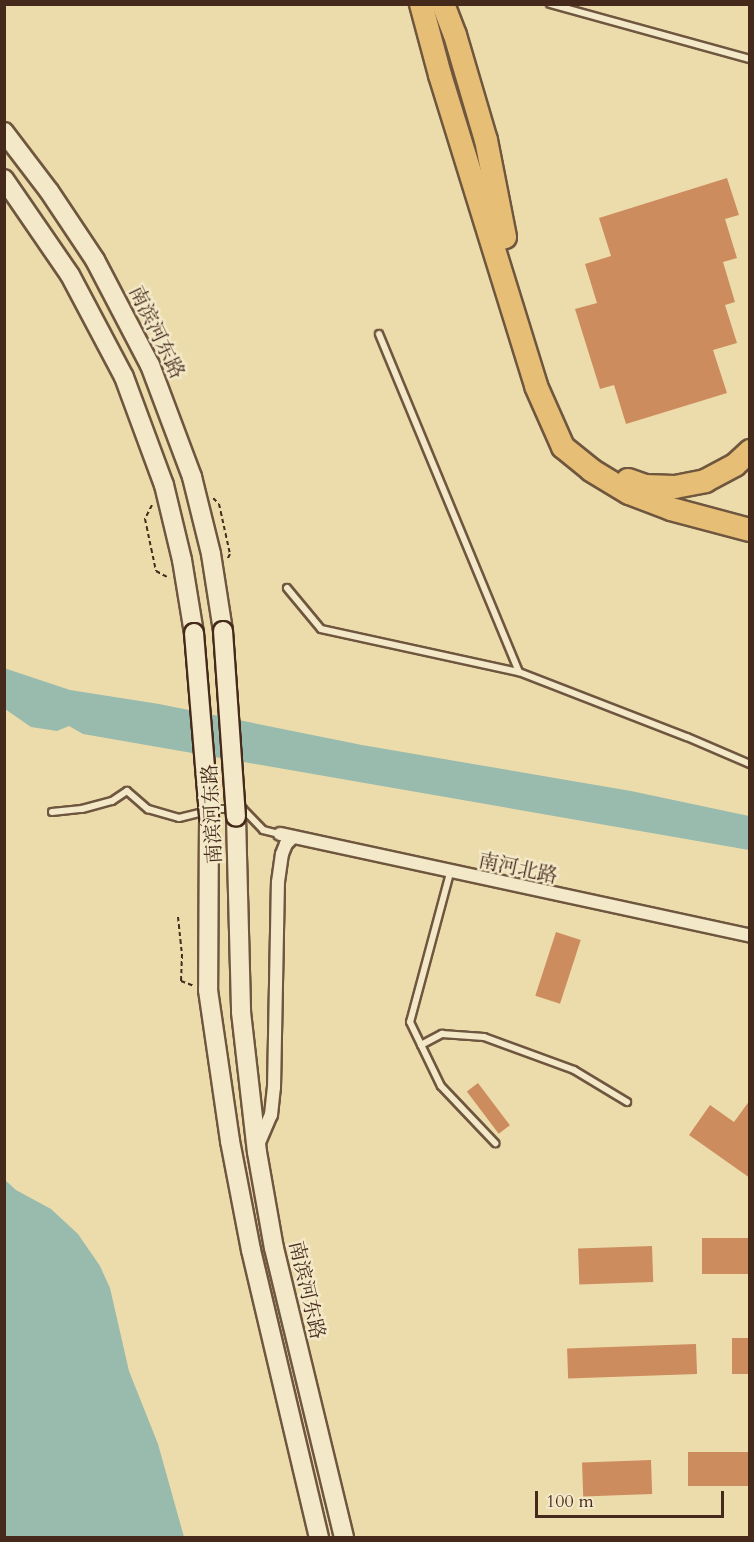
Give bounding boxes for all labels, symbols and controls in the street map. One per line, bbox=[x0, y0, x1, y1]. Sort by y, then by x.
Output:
street label: 南滨河东路 bbox=[124, 282, 190, 382]
street label: 南滨河东路 bbox=[197, 763, 227, 865]
street label: 南河北路 bbox=[476, 848, 560, 888]
street label: 南滨河东路 bbox=[284, 1239, 330, 1341]
scale bar bbox=[538, 1479, 727, 1517]
text: 100 m bbox=[546, 1489, 594, 1514]

